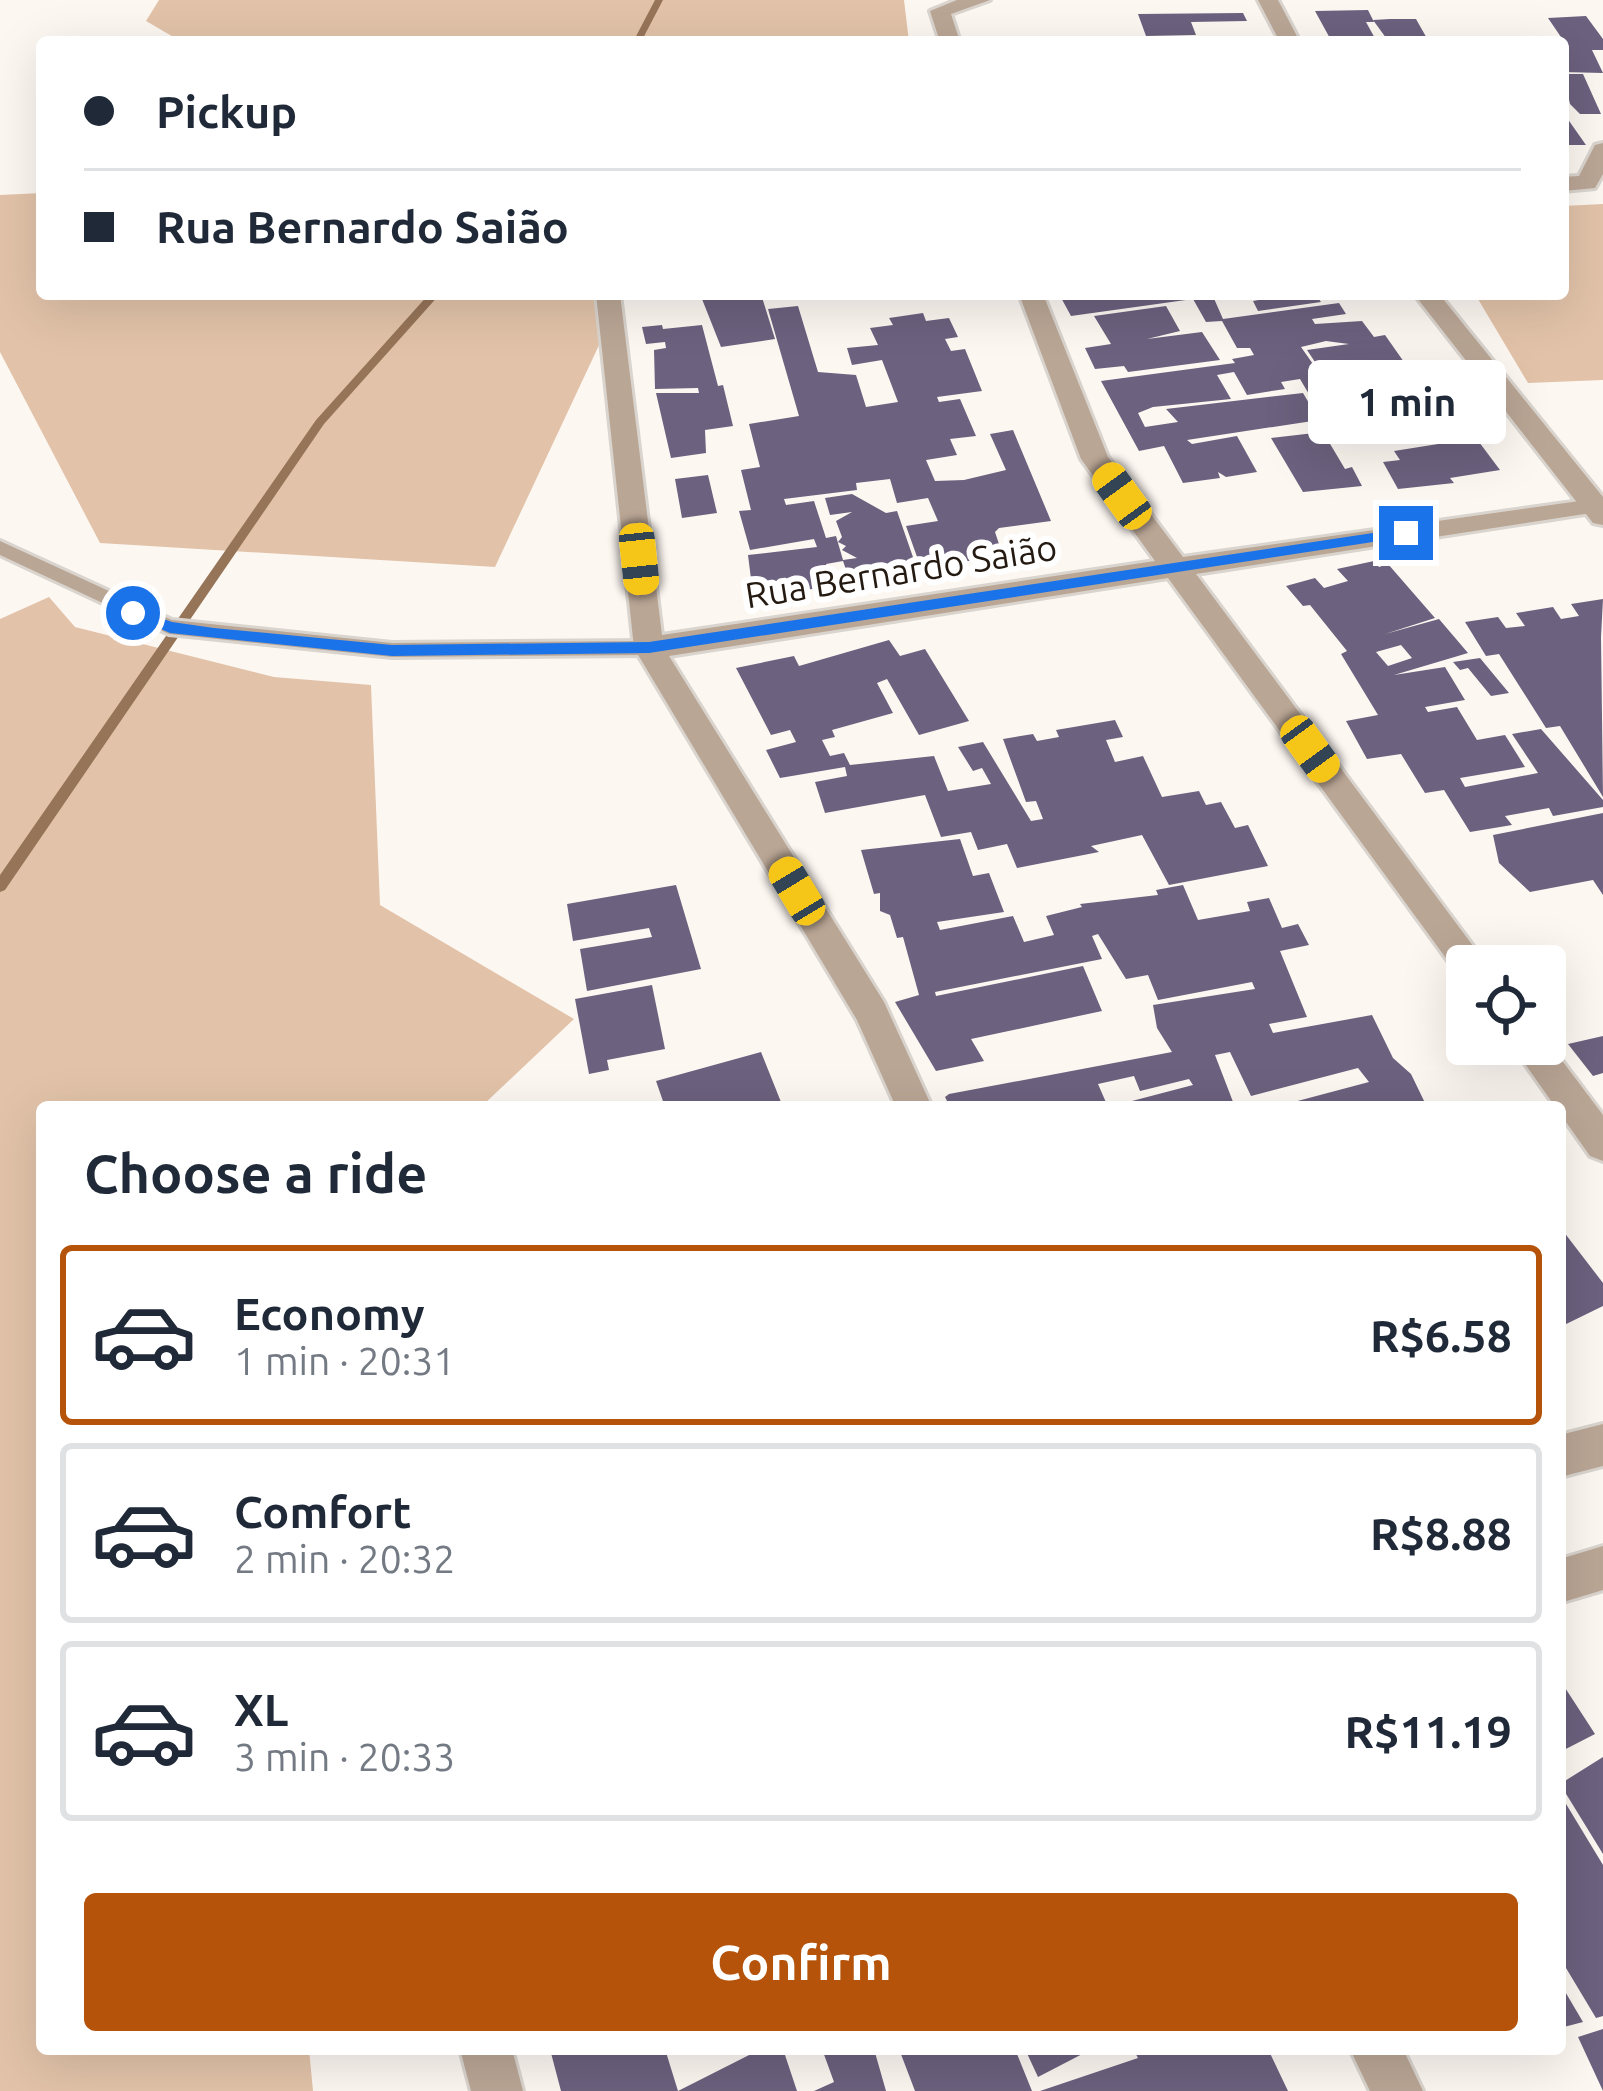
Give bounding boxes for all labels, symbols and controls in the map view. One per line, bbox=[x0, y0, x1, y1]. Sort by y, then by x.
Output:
text: Pickup bbox=[156, 86, 297, 137]
text: Rua Bernardo Saião bbox=[156, 201, 569, 252]
callout: 1 min bbox=[1307, 359, 1505, 443]
text: 1 min bbox=[1358, 380, 1456, 423]
car bbox=[1086, 456, 1158, 536]
route end bbox=[1379, 506, 1433, 560]
car bbox=[617, 521, 661, 597]
street label: Rua Bernardo Saião bbox=[742, 526, 1060, 615]
route start bbox=[106, 586, 160, 640]
car bbox=[1274, 709, 1346, 789]
car bbox=[763, 851, 831, 931]
map controls bbox=[1446, 945, 1566, 1065]
button: locate bbox=[1446, 945, 1566, 1065]
text: Choose a ride bbox=[84, 1143, 427, 1203]
icon: car bbox=[90, 1281, 198, 1389]
text: Economy bbox=[234, 1288, 425, 1339]
text: R$6.58 bbox=[1370, 1310, 1512, 1361]
text: 1 min · 20:31 bbox=[234, 1339, 455, 1382]
icon: car bbox=[90, 1479, 198, 1587]
text: Comfort bbox=[234, 1486, 411, 1537]
text: R$8.88 bbox=[1370, 1508, 1512, 1559]
text: 2 min · 20:32 bbox=[234, 1537, 455, 1580]
icon: car bbox=[90, 1677, 198, 1785]
text: XL bbox=[234, 1684, 288, 1735]
text: R$11.19 bbox=[1345, 1706, 1512, 1757]
text: 3 min · 20:33 bbox=[234, 1735, 455, 1778]
button: Confirm bbox=[84, 1893, 1518, 2031]

